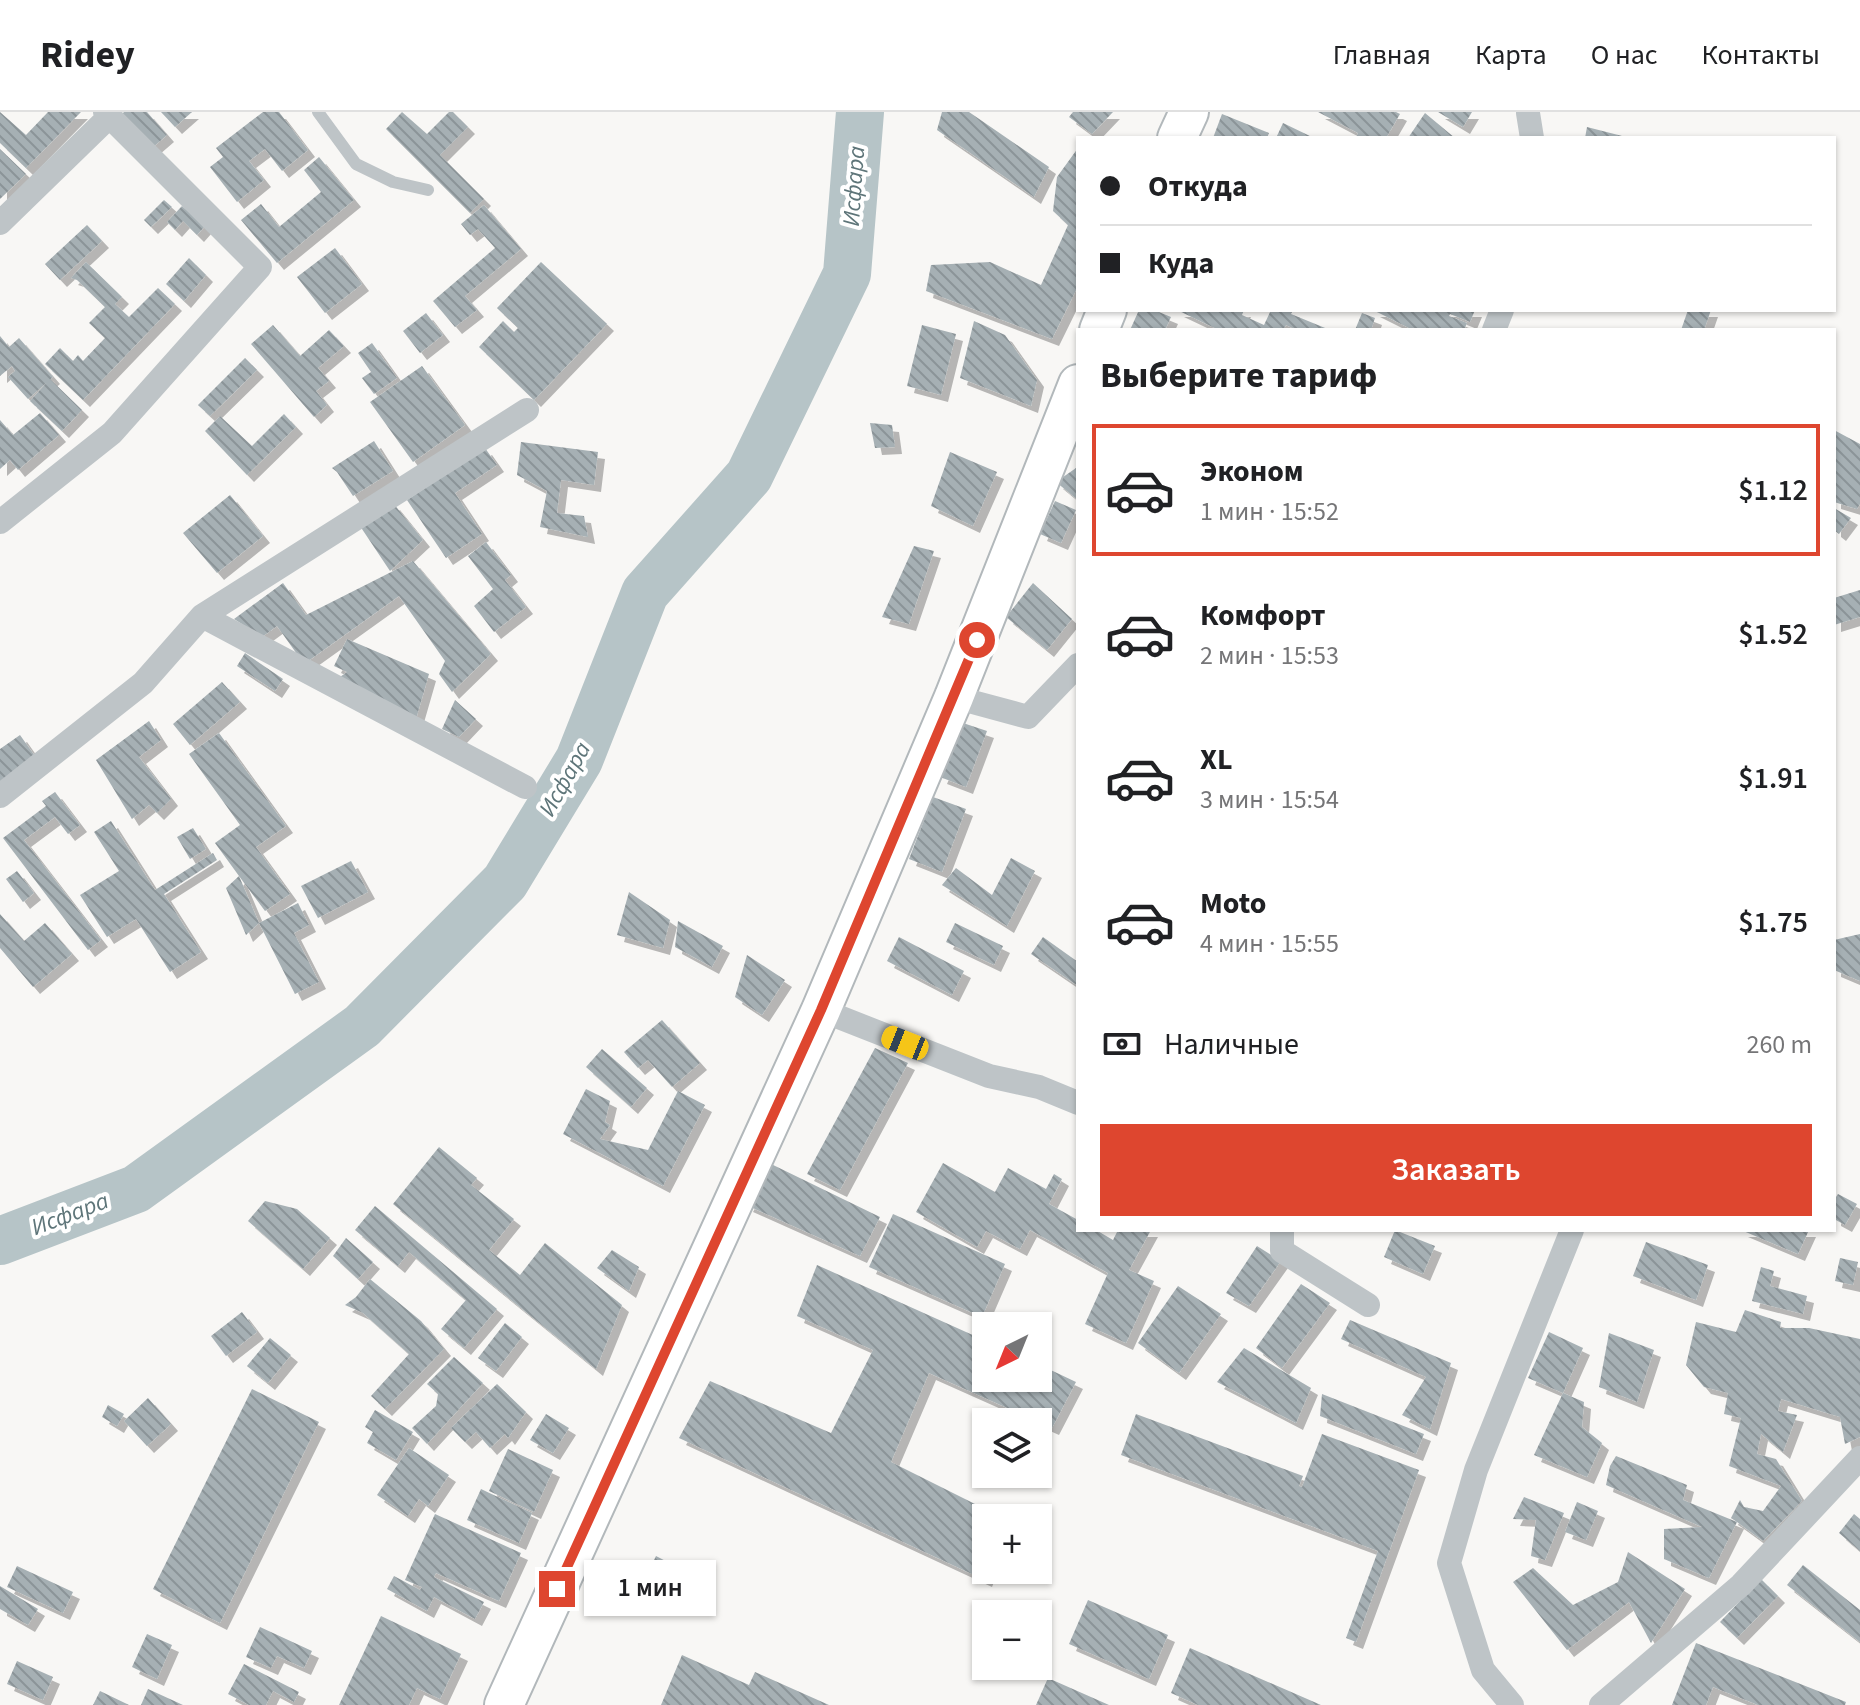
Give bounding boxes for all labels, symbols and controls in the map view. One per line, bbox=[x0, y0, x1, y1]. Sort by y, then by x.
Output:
text: Ridey bbox=[40, 28, 135, 82]
text: Главная bbox=[1333, 35, 1431, 75]
text: Карта bbox=[1475, 35, 1547, 75]
text: О нас bbox=[1591, 35, 1658, 75]
text: Контакты bbox=[1702, 35, 1820, 75]
water label: Исфара bbox=[834, 144, 874, 227]
text: Откуда bbox=[1148, 165, 1248, 208]
text: Куда bbox=[1148, 242, 1214, 285]
text: Выберите тариф bbox=[1100, 350, 1377, 401]
text: Эконом bbox=[1200, 450, 1304, 493]
icon: car bbox=[1104, 454, 1176, 526]
text: $1.12 bbox=[1738, 469, 1808, 512]
text: 1 мин · 15:52 bbox=[1200, 493, 1339, 530]
text: Комфорт bbox=[1200, 594, 1326, 637]
icon: car bbox=[1104, 598, 1176, 670]
text: $1.52 bbox=[1738, 613, 1808, 656]
route start bbox=[959, 622, 995, 658]
text: 2 мин · 15:53 bbox=[1200, 637, 1339, 674]
water label: Исфара bbox=[530, 735, 600, 823]
text: XL bbox=[1200, 738, 1233, 781]
icon: car bbox=[1104, 742, 1176, 814]
text: $1.91 bbox=[1738, 757, 1808, 800]
text: 3 мин · 15:54 bbox=[1200, 781, 1339, 818]
text: Moto bbox=[1200, 882, 1266, 925]
icon: car bbox=[1104, 886, 1176, 958]
text: $1.75 bbox=[1738, 901, 1808, 944]
text: 4 мин · 15:55 bbox=[1200, 925, 1339, 962]
icon: cash bbox=[1100, 1022, 1144, 1066]
car bbox=[878, 1023, 932, 1063]
text: Наличные bbox=[1164, 1023, 1299, 1066]
text: 260 m bbox=[1746, 1026, 1812, 1063]
button: Заказать bbox=[1100, 1124, 1812, 1216]
water label: Исфара bbox=[26, 1183, 114, 1245]
north arrow bbox=[972, 1312, 1052, 1392]
map controls bbox=[972, 1312, 1052, 1680]
button: layers bbox=[972, 1408, 1052, 1488]
button: + bbox=[972, 1504, 1052, 1584]
callout: 1 мин bbox=[585, 1561, 717, 1617]
text: 1 мин bbox=[617, 1569, 683, 1606]
route end bbox=[539, 1571, 575, 1607]
button: − bbox=[972, 1600, 1052, 1680]

